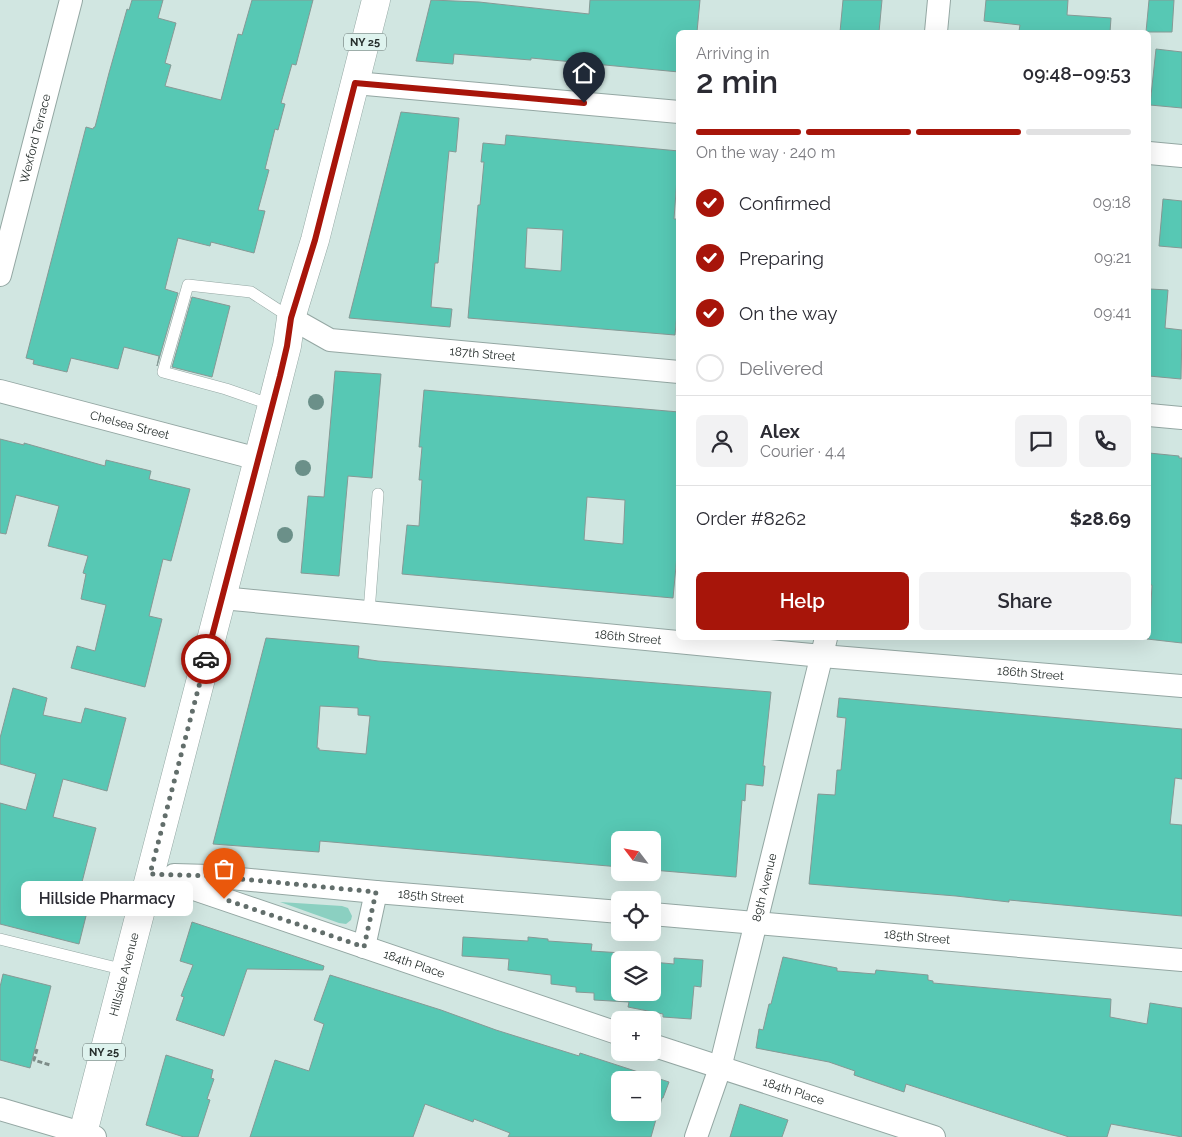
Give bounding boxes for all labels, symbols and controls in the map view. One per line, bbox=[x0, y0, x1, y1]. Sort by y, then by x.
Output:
road number: NY 25 bbox=[344, 34, 386, 51]
text: Arriving in bbox=[696, 44, 770, 63]
pin bbox=[563, 52, 605, 103]
icon: home bbox=[570, 59, 598, 87]
text: 09:48–09:53 bbox=[1023, 62, 1131, 84]
text: 2 min bbox=[696, 63, 778, 100]
street label: Wexford Terrace bbox=[17, 92, 53, 184]
text: On the way · 240 m bbox=[696, 143, 835, 162]
icon: check bbox=[696, 189, 724, 217]
text: Confirmed bbox=[739, 192, 831, 214]
text: 09:18 bbox=[1092, 193, 1131, 212]
icon: check bbox=[696, 244, 724, 272]
text: Preparing bbox=[739, 247, 824, 269]
text: 09:21 bbox=[1094, 248, 1131, 267]
icon: check bbox=[696, 299, 724, 327]
text: On the way bbox=[739, 302, 838, 324]
text: 09:41 bbox=[1093, 303, 1131, 322]
street label: 187th Street bbox=[449, 344, 516, 364]
text: Delivered bbox=[739, 357, 823, 379]
street label: Chelsea Street bbox=[88, 408, 171, 442]
button: person bbox=[696, 415, 748, 467]
button: chat bbox=[1015, 415, 1067, 467]
button: phone bbox=[1079, 415, 1131, 467]
text: Alex bbox=[760, 420, 800, 442]
text: Courier · 4.4 bbox=[760, 442, 845, 461]
text: Order #8262 bbox=[696, 507, 806, 529]
text: $28.69 bbox=[1070, 507, 1131, 529]
button: Help bbox=[696, 572, 909, 630]
button: Share bbox=[919, 572, 1131, 630]
street label: 186th Street bbox=[594, 627, 662, 647]
courier bbox=[181, 634, 231, 684]
icon: car bbox=[192, 645, 220, 673]
street label: 186th Street bbox=[997, 664, 1064, 683]
north arrow bbox=[611, 831, 661, 881]
map controls bbox=[611, 831, 661, 1121]
pin bbox=[203, 848, 245, 899]
street label: 89th Avenue bbox=[749, 852, 780, 923]
icon: bag bbox=[210, 855, 238, 883]
callout: Hillside Pharmacy bbox=[21, 882, 194, 916]
street label: 185th Street bbox=[397, 887, 465, 906]
text: Hillside Pharmacy bbox=[39, 889, 175, 908]
button: locate bbox=[611, 891, 661, 941]
street label: 185th Street bbox=[883, 927, 951, 947]
street label: Hillside Avenue bbox=[107, 931, 142, 1018]
street label: 184th Place bbox=[382, 947, 447, 981]
button: layers bbox=[611, 951, 661, 1001]
button: + bbox=[611, 1011, 661, 1061]
road number: NY 25 bbox=[83, 1044, 125, 1060]
button: − bbox=[611, 1071, 661, 1121]
street label: 184th Place bbox=[761, 1075, 826, 1108]

